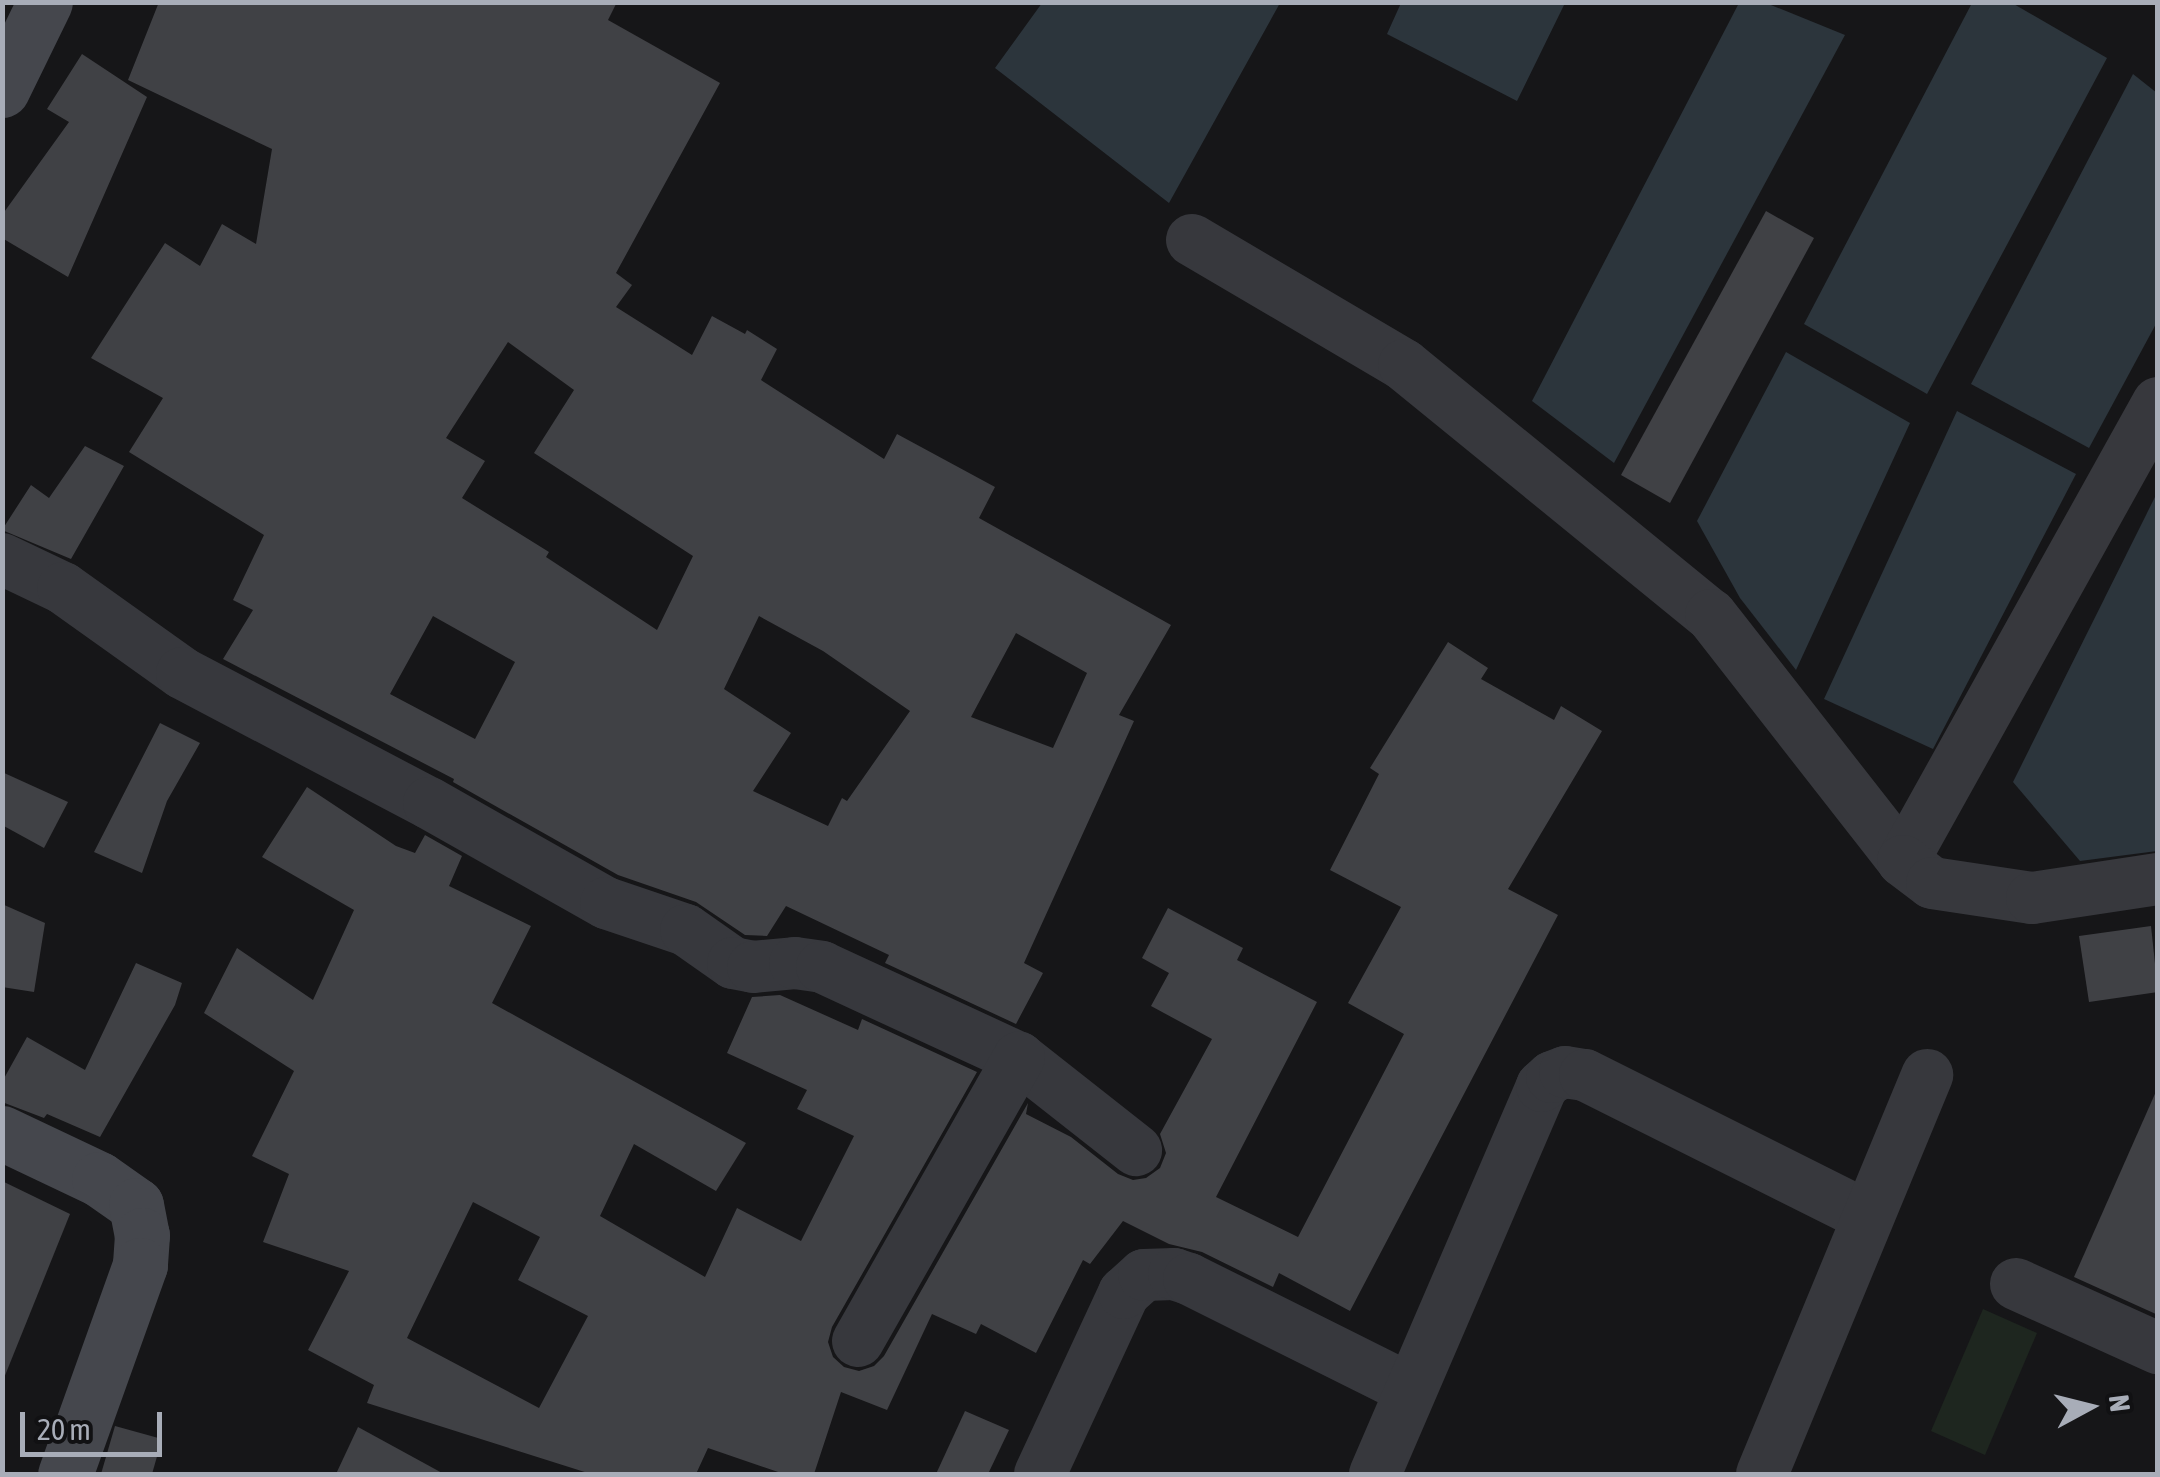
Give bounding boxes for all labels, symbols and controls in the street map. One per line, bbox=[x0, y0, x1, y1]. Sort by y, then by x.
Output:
north arrow bbox=[2040, 1357, 2140, 1457]
scale bar bbox=[25, 1392, 168, 1454]
text: N bbox=[2103, 1393, 2137, 1413]
text: 20 m bbox=[37, 1412, 91, 1446]

